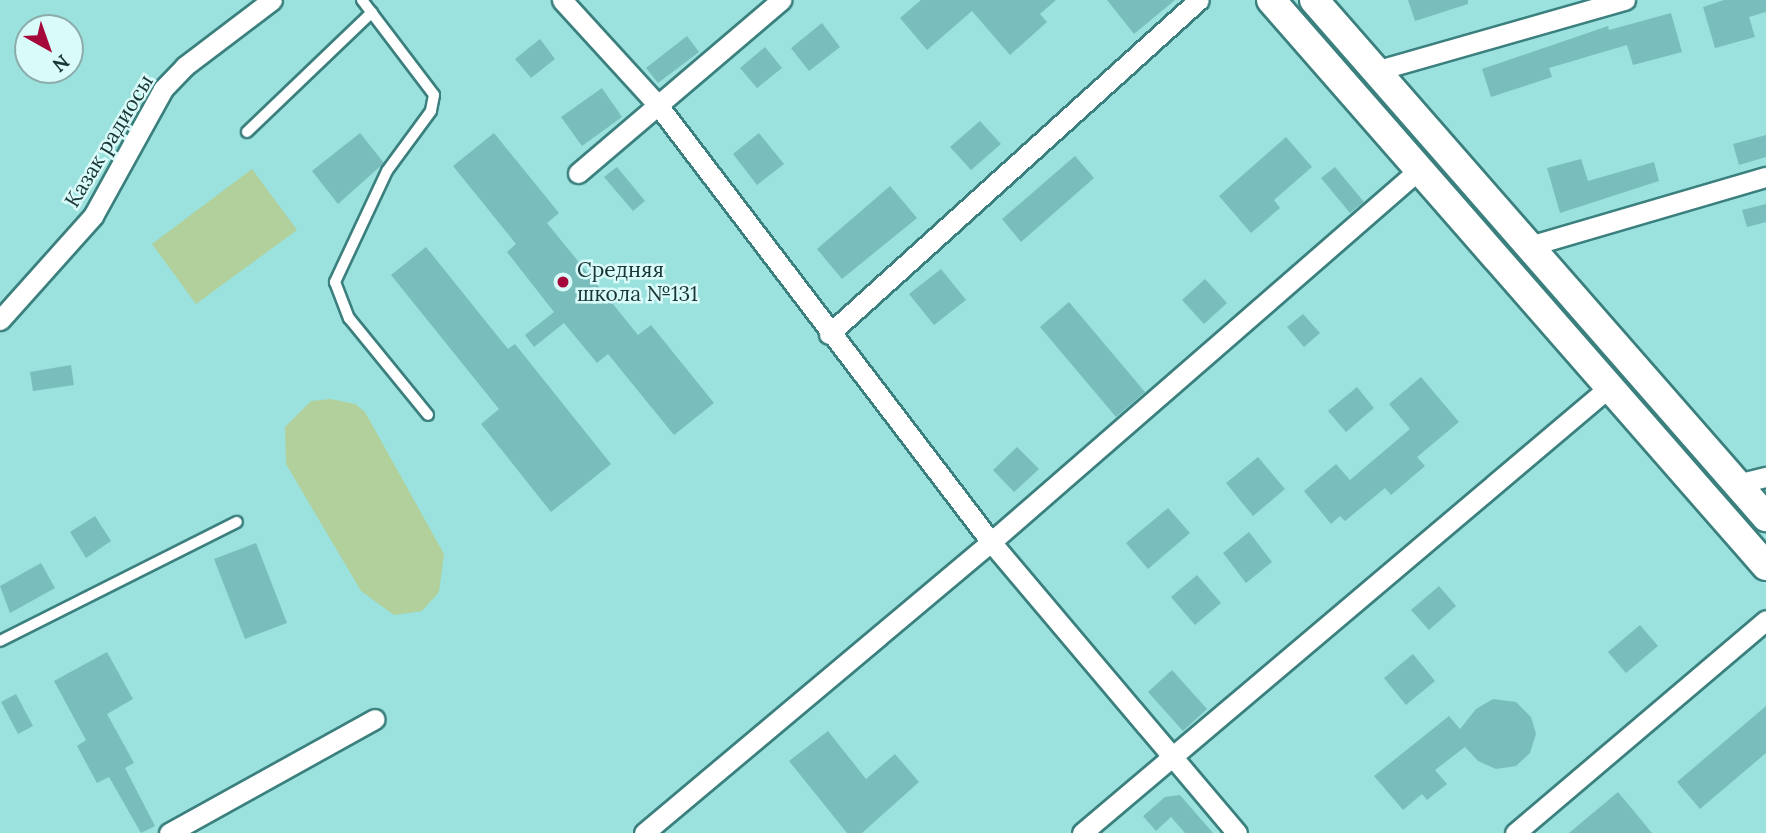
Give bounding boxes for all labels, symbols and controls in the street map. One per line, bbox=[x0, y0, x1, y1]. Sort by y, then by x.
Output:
north arrow bbox=[14, 14, 84, 84]
text: N bbox=[48, 50, 75, 77]
street label: Казак радиосы bbox=[59, 70, 159, 212]
place label: Средняя школа №131 bbox=[577, 257, 698, 307]
marker: Средняя школа №131 bbox=[555, 274, 571, 290]

